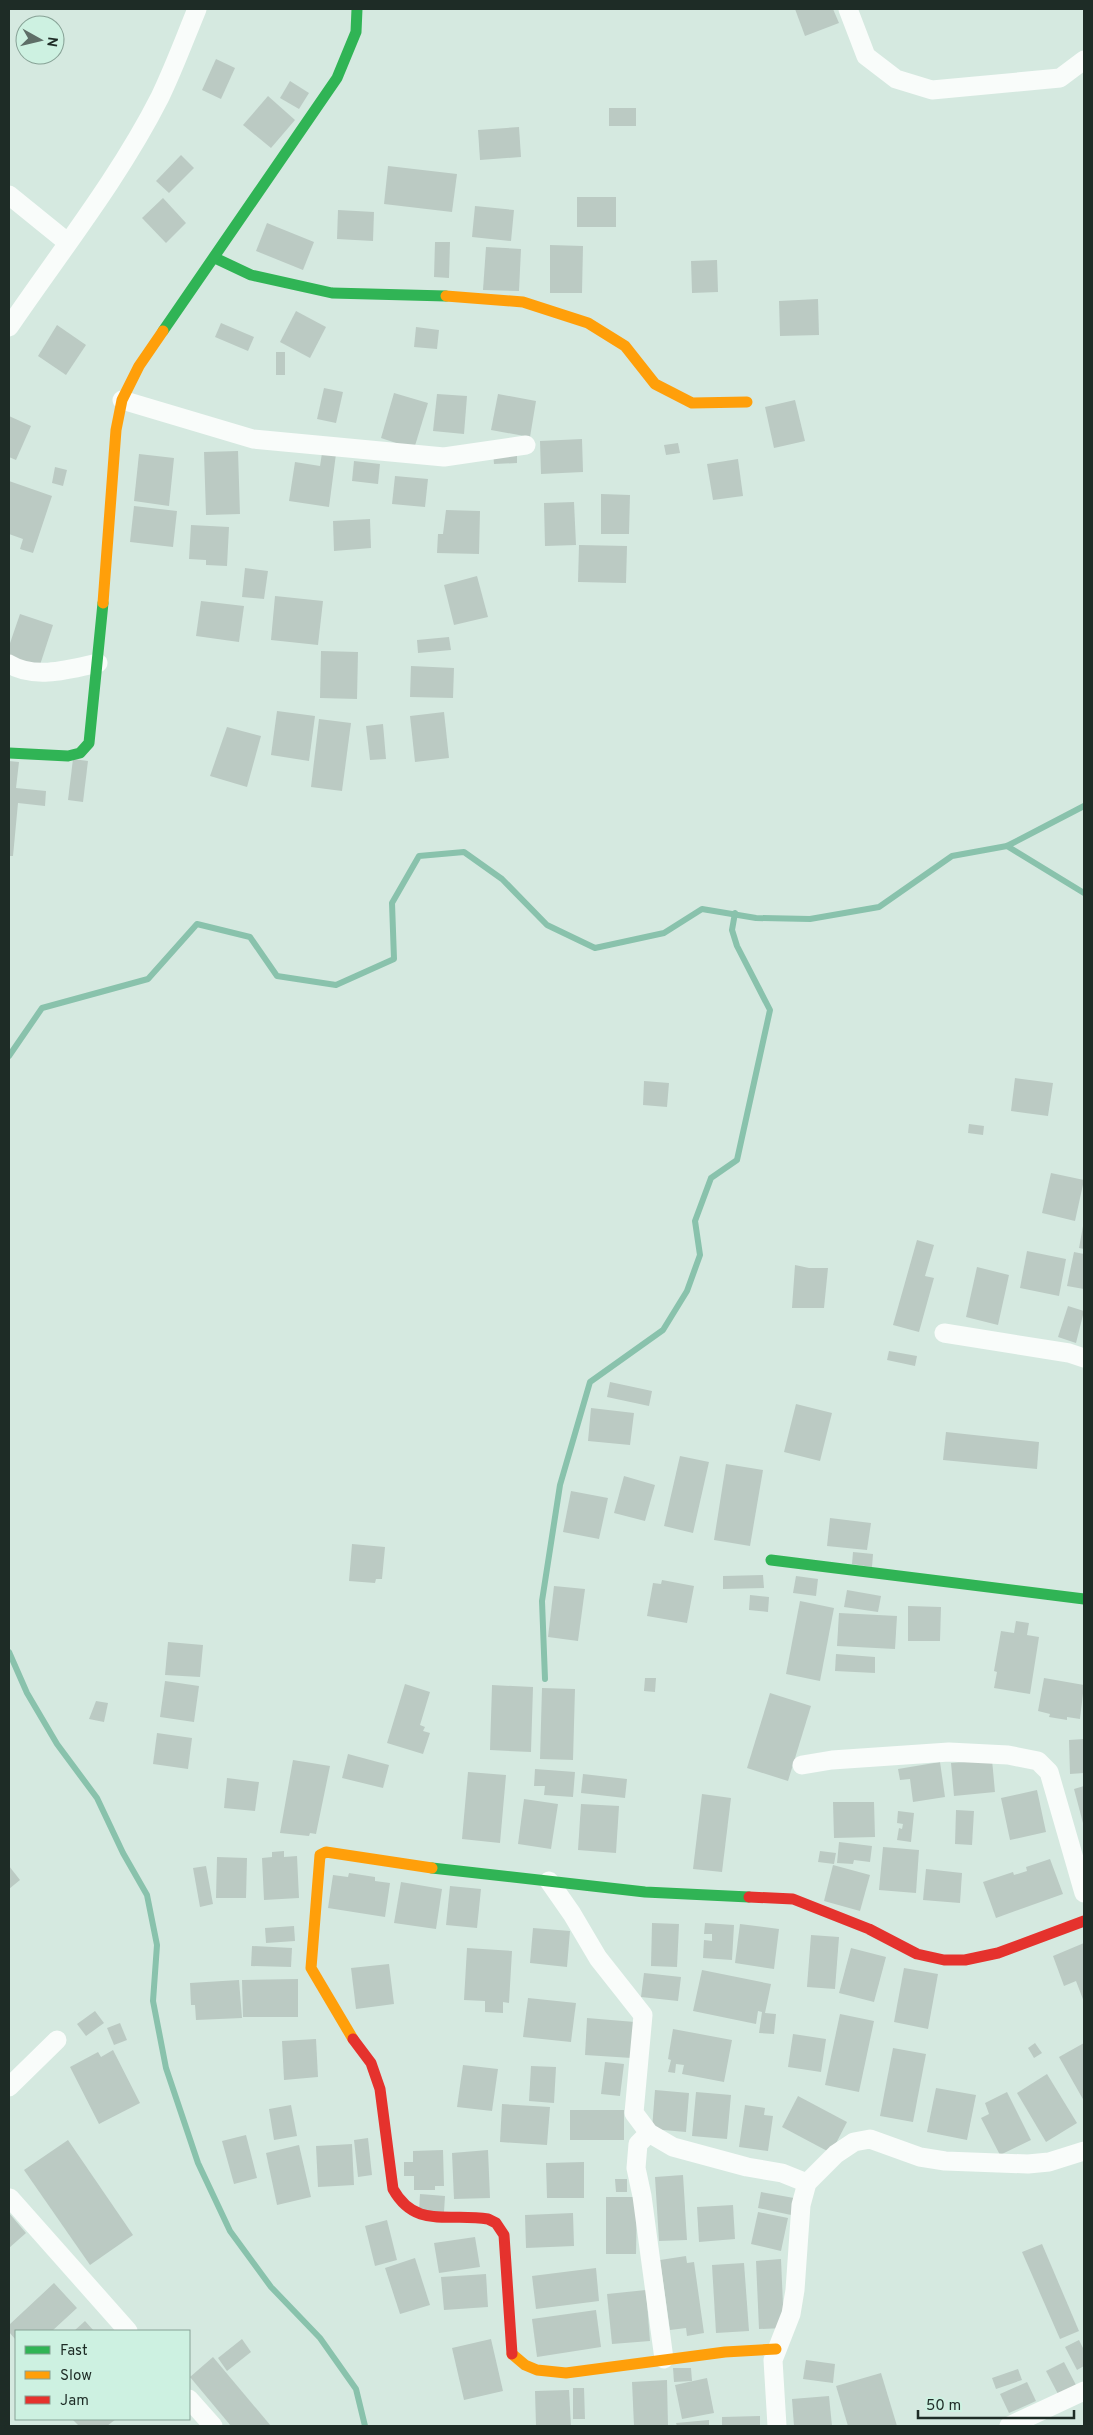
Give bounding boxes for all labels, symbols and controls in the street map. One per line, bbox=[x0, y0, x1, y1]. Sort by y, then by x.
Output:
north arrow bbox=[15, 15, 65, 65]
text: N bbox=[42, 35, 61, 48]
legend bbox=[15, 2330, 190, 2420]
text: Fast bbox=[60, 2342, 88, 2361]
text: Slow bbox=[60, 2367, 92, 2386]
scale bar bbox=[918, 2388, 1074, 2420]
text: Jam bbox=[60, 2392, 89, 2411]
text: 50 m bbox=[926, 2397, 961, 2416]

